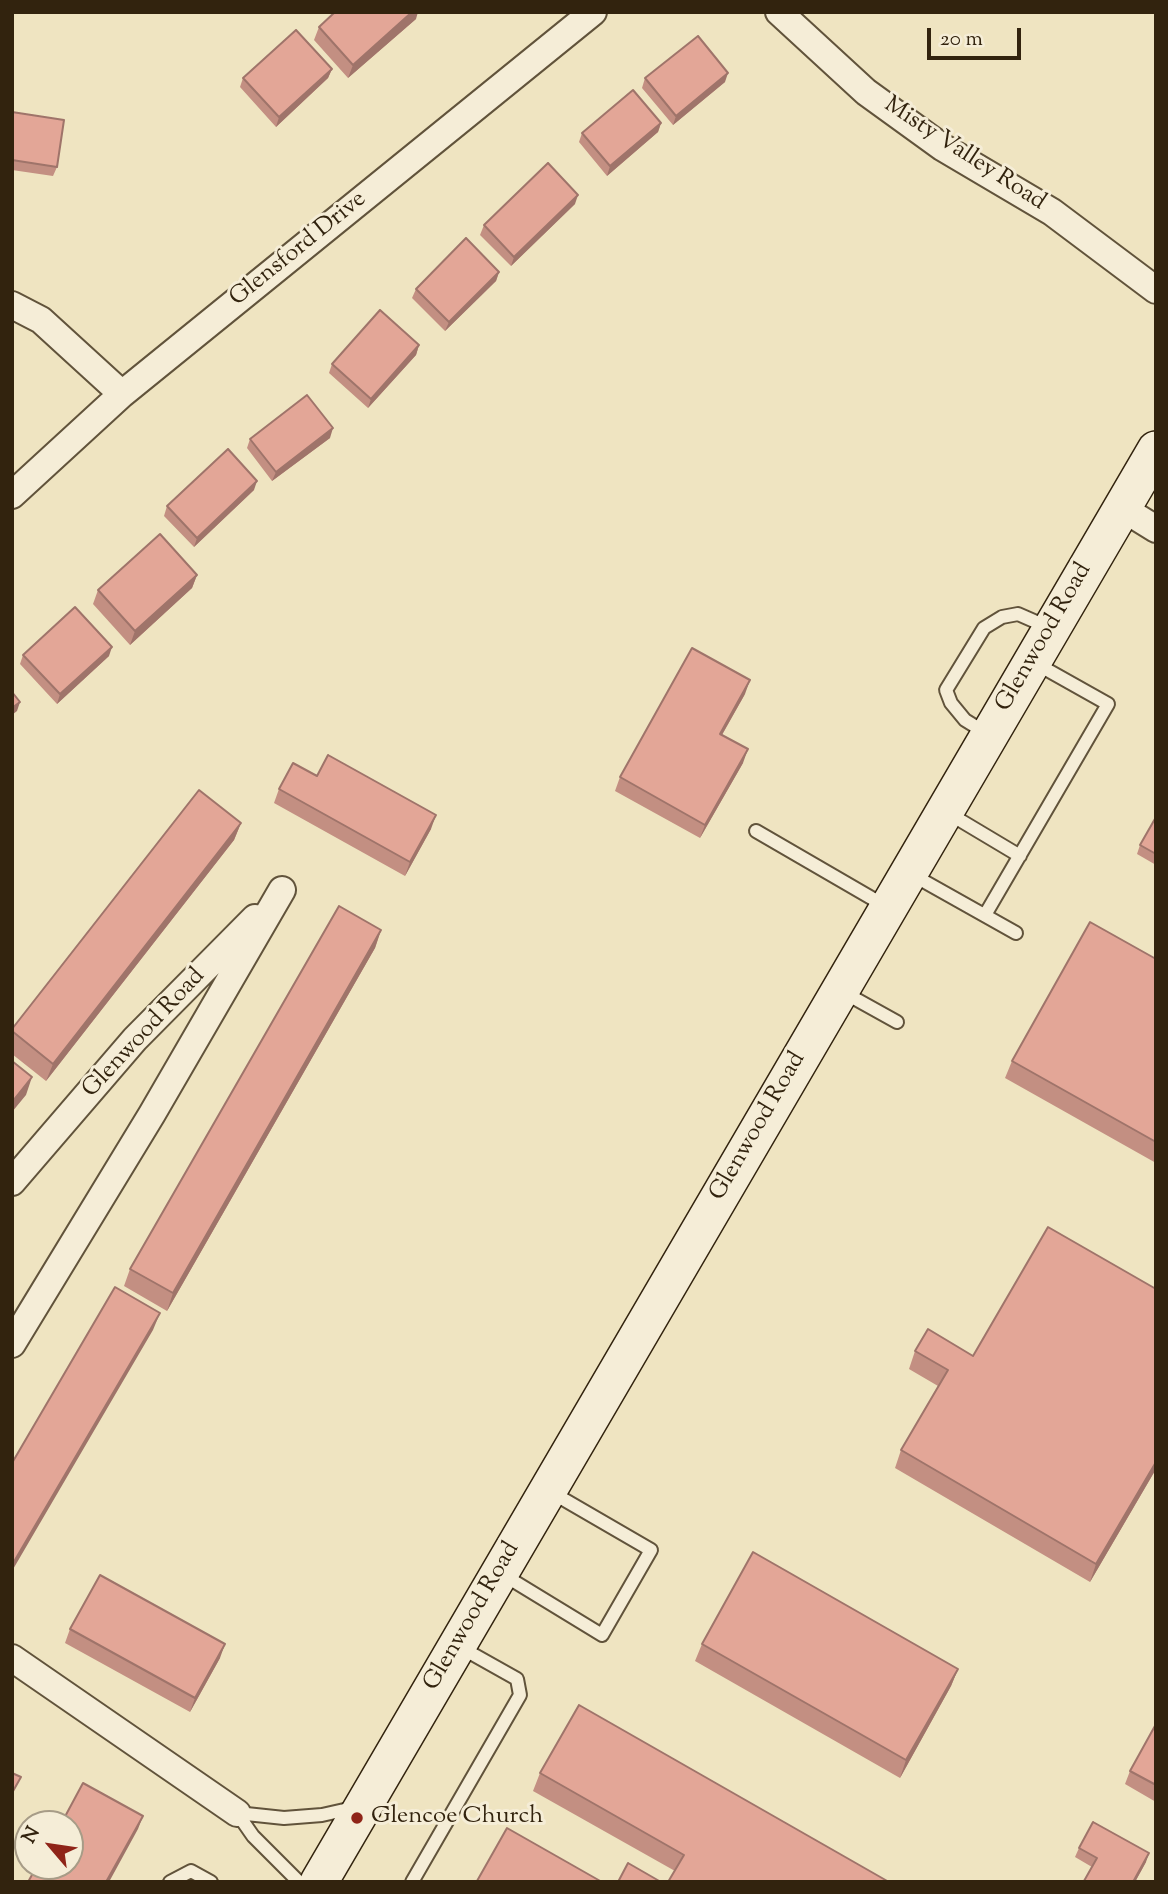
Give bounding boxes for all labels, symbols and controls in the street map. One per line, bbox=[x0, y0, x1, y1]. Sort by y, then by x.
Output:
scale bar bbox=[930, 14, 1024, 58]
text: 20 m bbox=[940, 25, 983, 55]
street label: Misty Valley Road bbox=[877, 92, 1051, 218]
street label: Glensford Drive bbox=[225, 186, 373, 314]
street label: Glenwood Road bbox=[991, 559, 1099, 717]
street label: Glenwood Road bbox=[78, 963, 212, 1105]
street label: Glenwood Road bbox=[705, 1048, 813, 1206]
street label: Glenwood Road bbox=[419, 1538, 527, 1696]
place label: Glencoe Church bbox=[371, 1804, 543, 1832]
north arrow bbox=[14, 1810, 84, 1880]
marker: Glencoe Church bbox=[349, 1810, 365, 1826]
text: N bbox=[16, 1822, 47, 1849]

